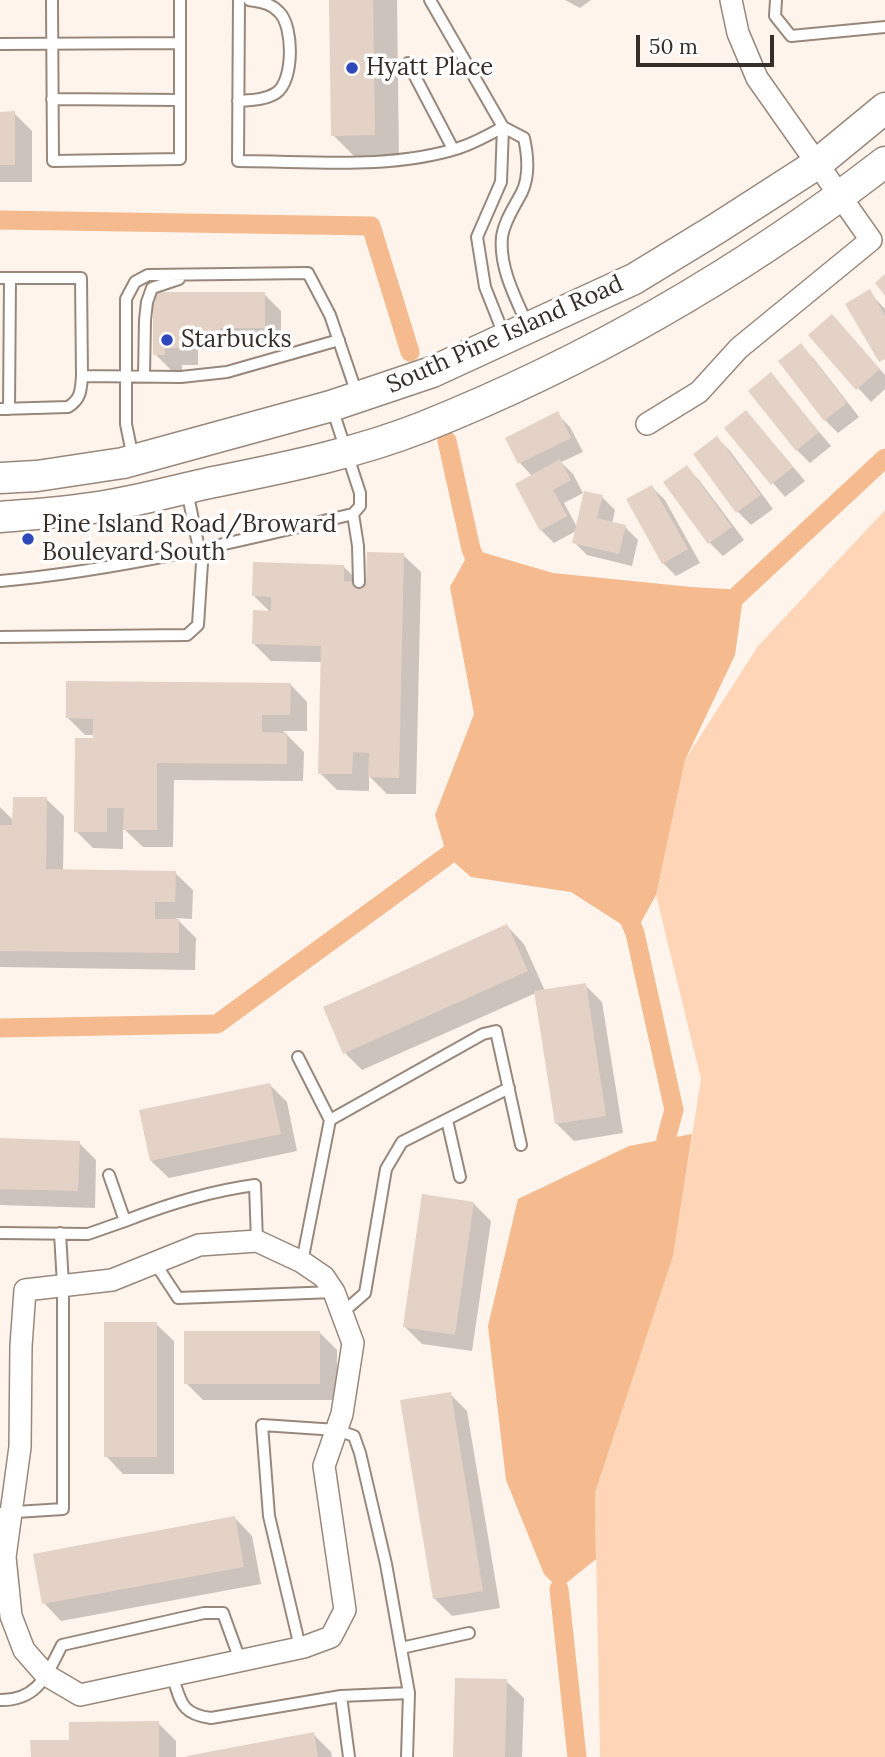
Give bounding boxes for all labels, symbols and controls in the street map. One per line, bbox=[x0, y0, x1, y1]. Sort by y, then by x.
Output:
scale bar bbox=[640, 21, 778, 65]
text: 50 m bbox=[649, 33, 698, 60]
place label: Hyatt Place bbox=[366, 54, 493, 82]
marker: Hyatt Place bbox=[344, 60, 360, 76]
street label: South Pine Island Road bbox=[382, 270, 628, 400]
place label: Starbucks bbox=[181, 326, 292, 354]
marker: Starbucks bbox=[159, 332, 175, 348]
place label: Pine Island Road/Broward Boulevard South bbox=[42, 511, 337, 567]
marker: Pine Island Road/Broward Boulevard South bbox=[20, 531, 36, 547]

